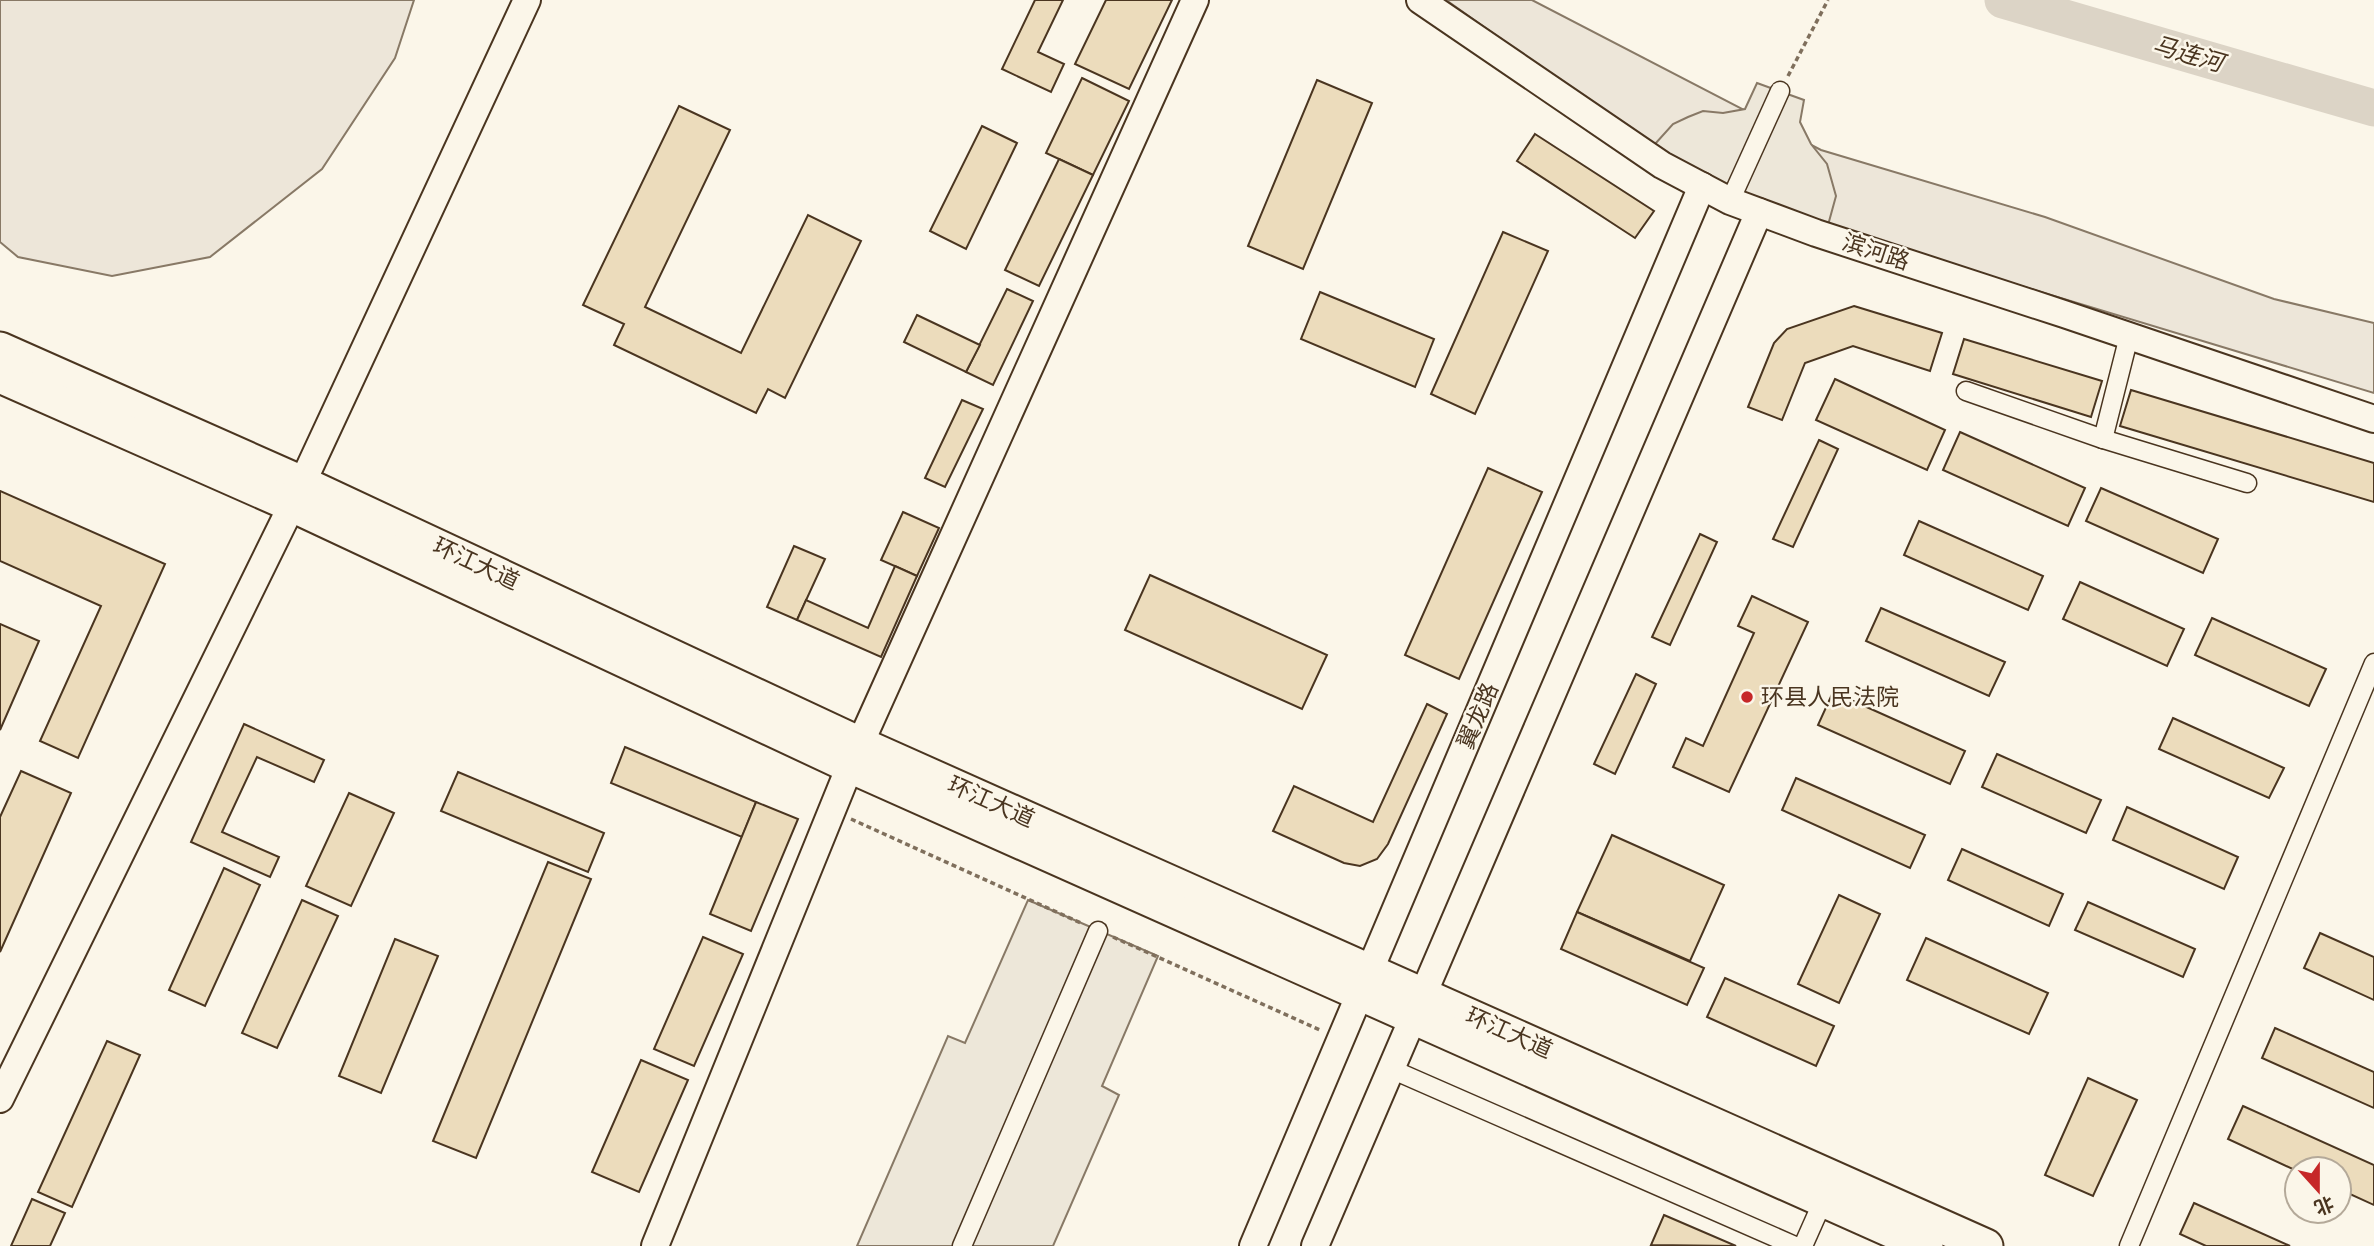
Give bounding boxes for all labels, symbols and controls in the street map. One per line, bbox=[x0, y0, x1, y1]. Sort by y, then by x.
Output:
water label: 马连河 bbox=[2150, 31, 2230, 78]
street label: 滨河路 bbox=[1839, 228, 1913, 276]
street label: 环江大道 bbox=[429, 532, 523, 596]
street label: 翼龙路 bbox=[1452, 679, 1504, 753]
place label: 环县人民法院 bbox=[1761, 684, 1899, 711]
marker: 环县人民法院 bbox=[1739, 689, 1755, 705]
street label: 环江大道 bbox=[943, 771, 1039, 833]
street label: 环江大道 bbox=[1461, 1002, 1557, 1064]
north arrow bbox=[2283, 1155, 2353, 1225]
text: 北 bbox=[2311, 1191, 2337, 1220]

